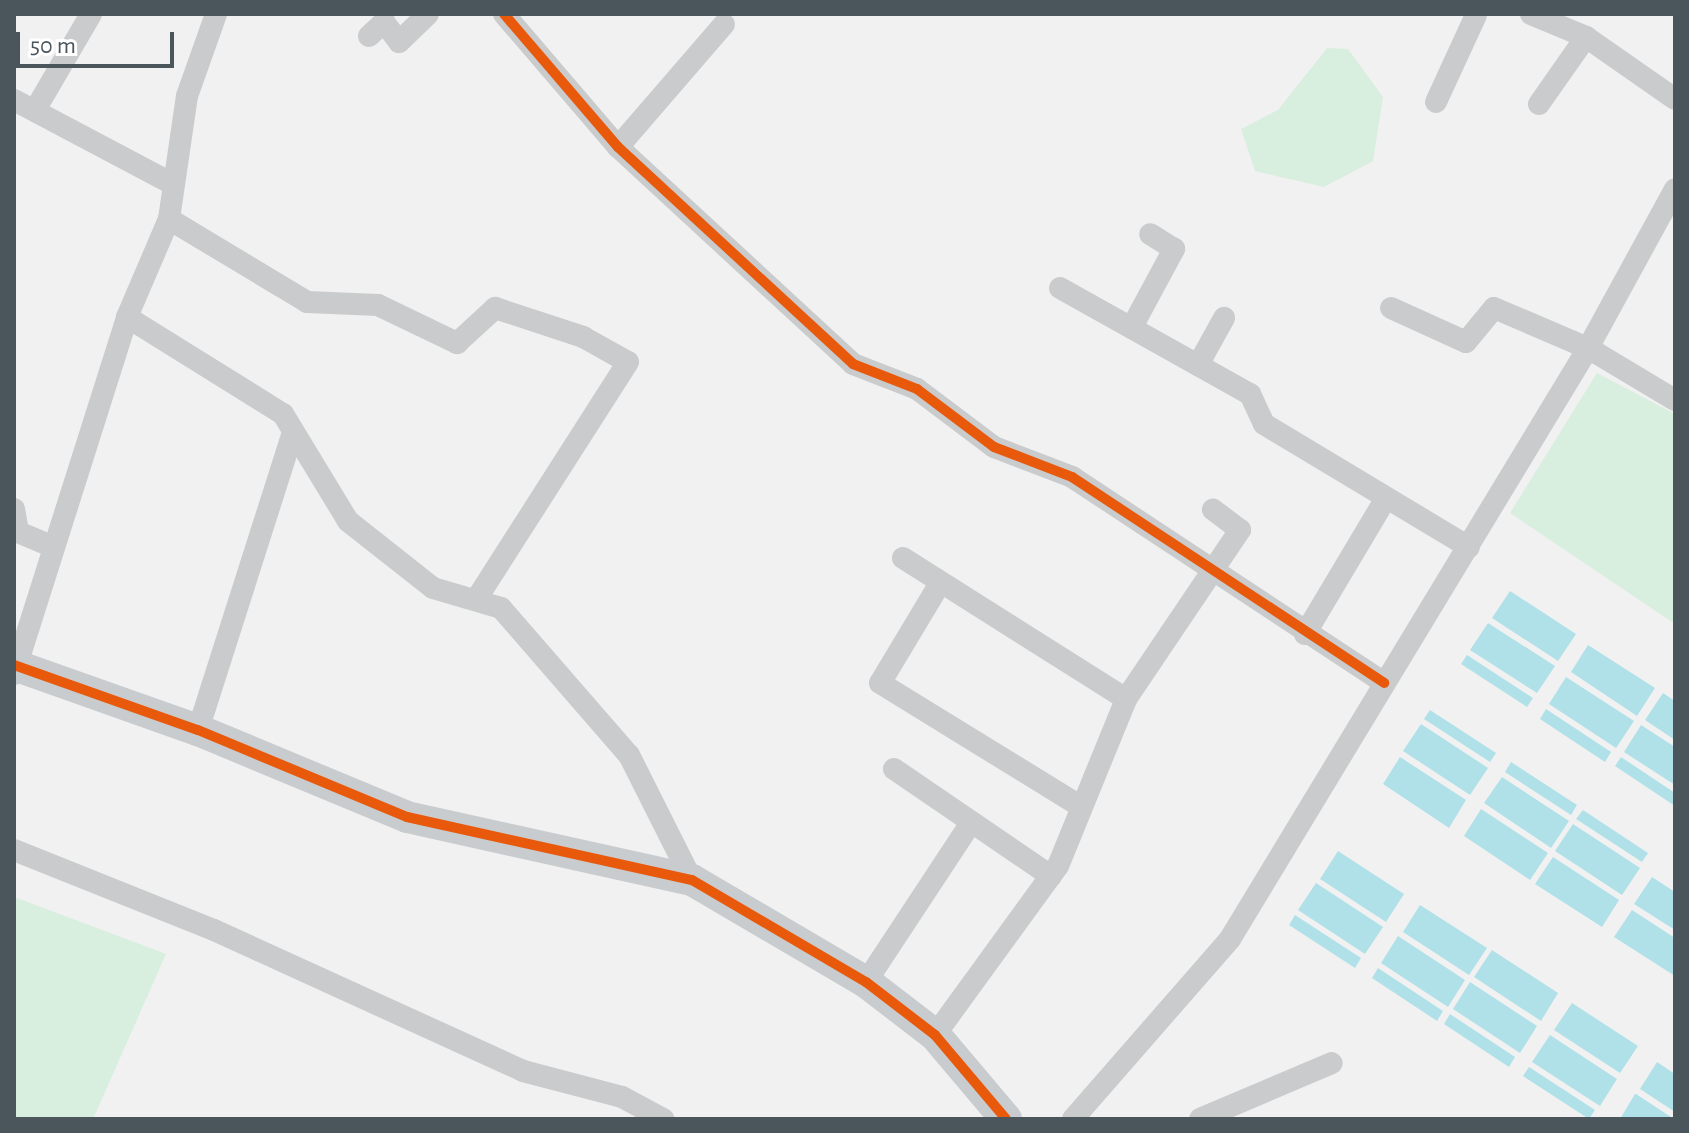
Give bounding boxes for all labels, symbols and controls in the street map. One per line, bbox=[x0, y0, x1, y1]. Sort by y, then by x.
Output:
scale bar bbox=[20, 16, 178, 66]
text: 50 m bbox=[30, 34, 76, 58]

